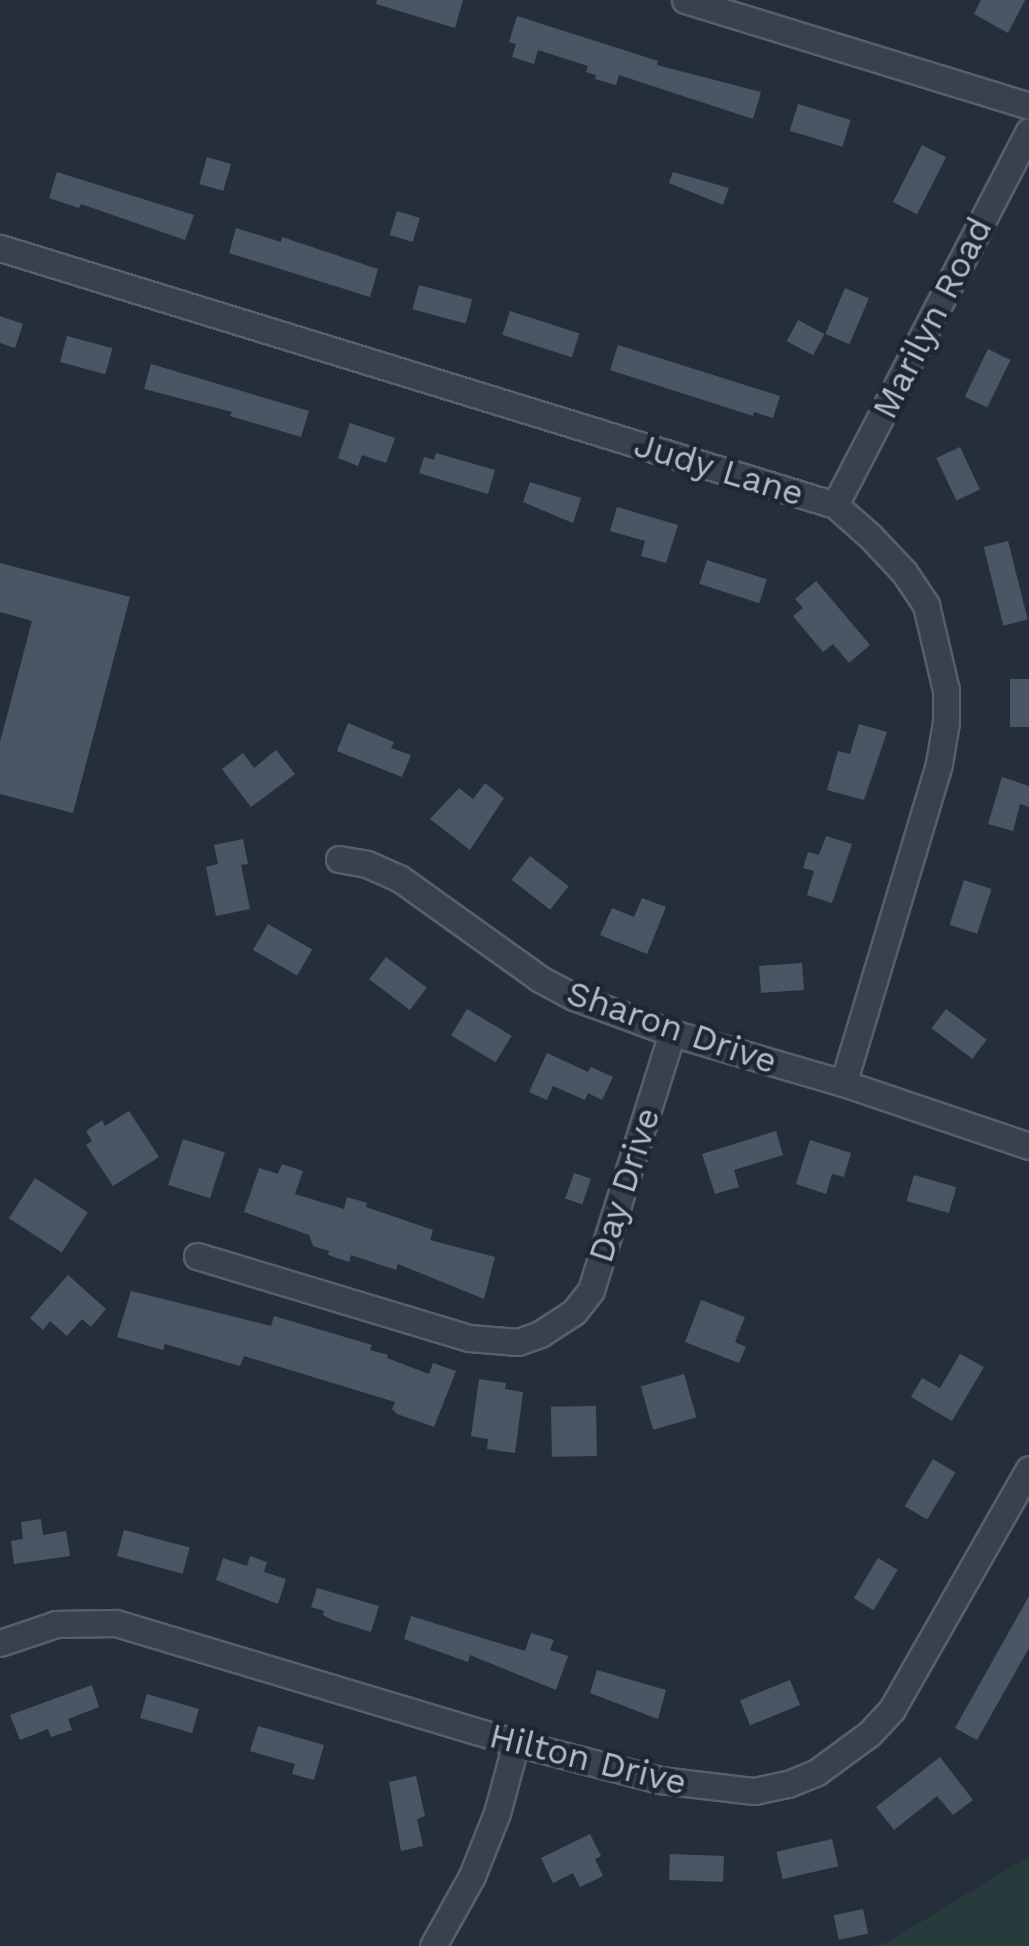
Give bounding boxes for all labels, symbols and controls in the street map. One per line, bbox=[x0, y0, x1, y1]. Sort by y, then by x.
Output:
street label: Marilyn Road bbox=[863, 210, 1001, 426]
street label: Judy Lane bbox=[629, 423, 809, 515]
street label: Sharon Drive bbox=[561, 971, 783, 1083]
street label: Day Drive bbox=[579, 1102, 669, 1268]
street label: Hilton Drive bbox=[485, 1714, 691, 1804]

